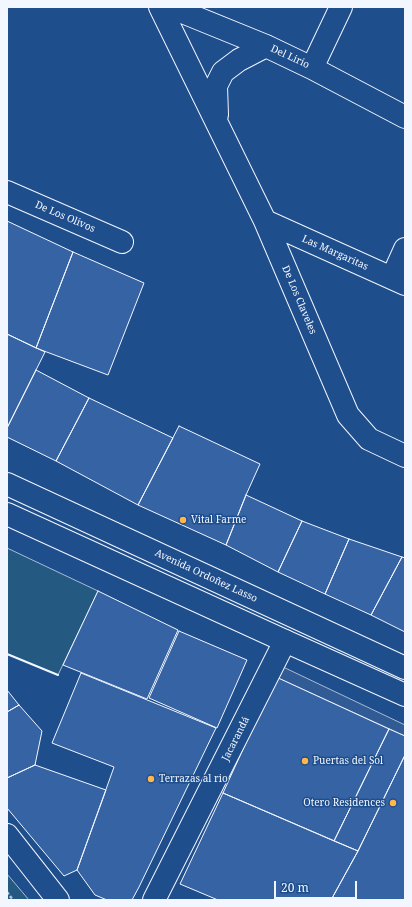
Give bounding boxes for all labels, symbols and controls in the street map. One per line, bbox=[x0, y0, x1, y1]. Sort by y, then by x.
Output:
street label: Del Lirio bbox=[269, 43, 311, 71]
street label: De Los Olivos bbox=[33, 199, 97, 235]
street label: Las Margaritas bbox=[300, 233, 370, 273]
street label: De Los Claveles bbox=[279, 264, 319, 336]
place label: Vital Farme bbox=[191, 514, 246, 526]
marker: Vital Farme bbox=[178, 515, 188, 525]
street label: Avenida Ordoñez Lasso bbox=[153, 547, 259, 605]
street label: Jacarandá bbox=[220, 715, 252, 763]
place label: Puertas del Sol bbox=[313, 755, 383, 767]
marker: Puertas del Sol bbox=[300, 756, 310, 766]
place label: Terrazas al rio bbox=[159, 773, 228, 785]
marker: Terrazas al rio bbox=[146, 774, 156, 784]
place label: Otero Residences bbox=[303, 797, 385, 809]
marker: Otero Residences bbox=[388, 798, 398, 808]
scale bar bbox=[276, 873, 359, 899]
text: 20 m bbox=[281, 879, 309, 896]

